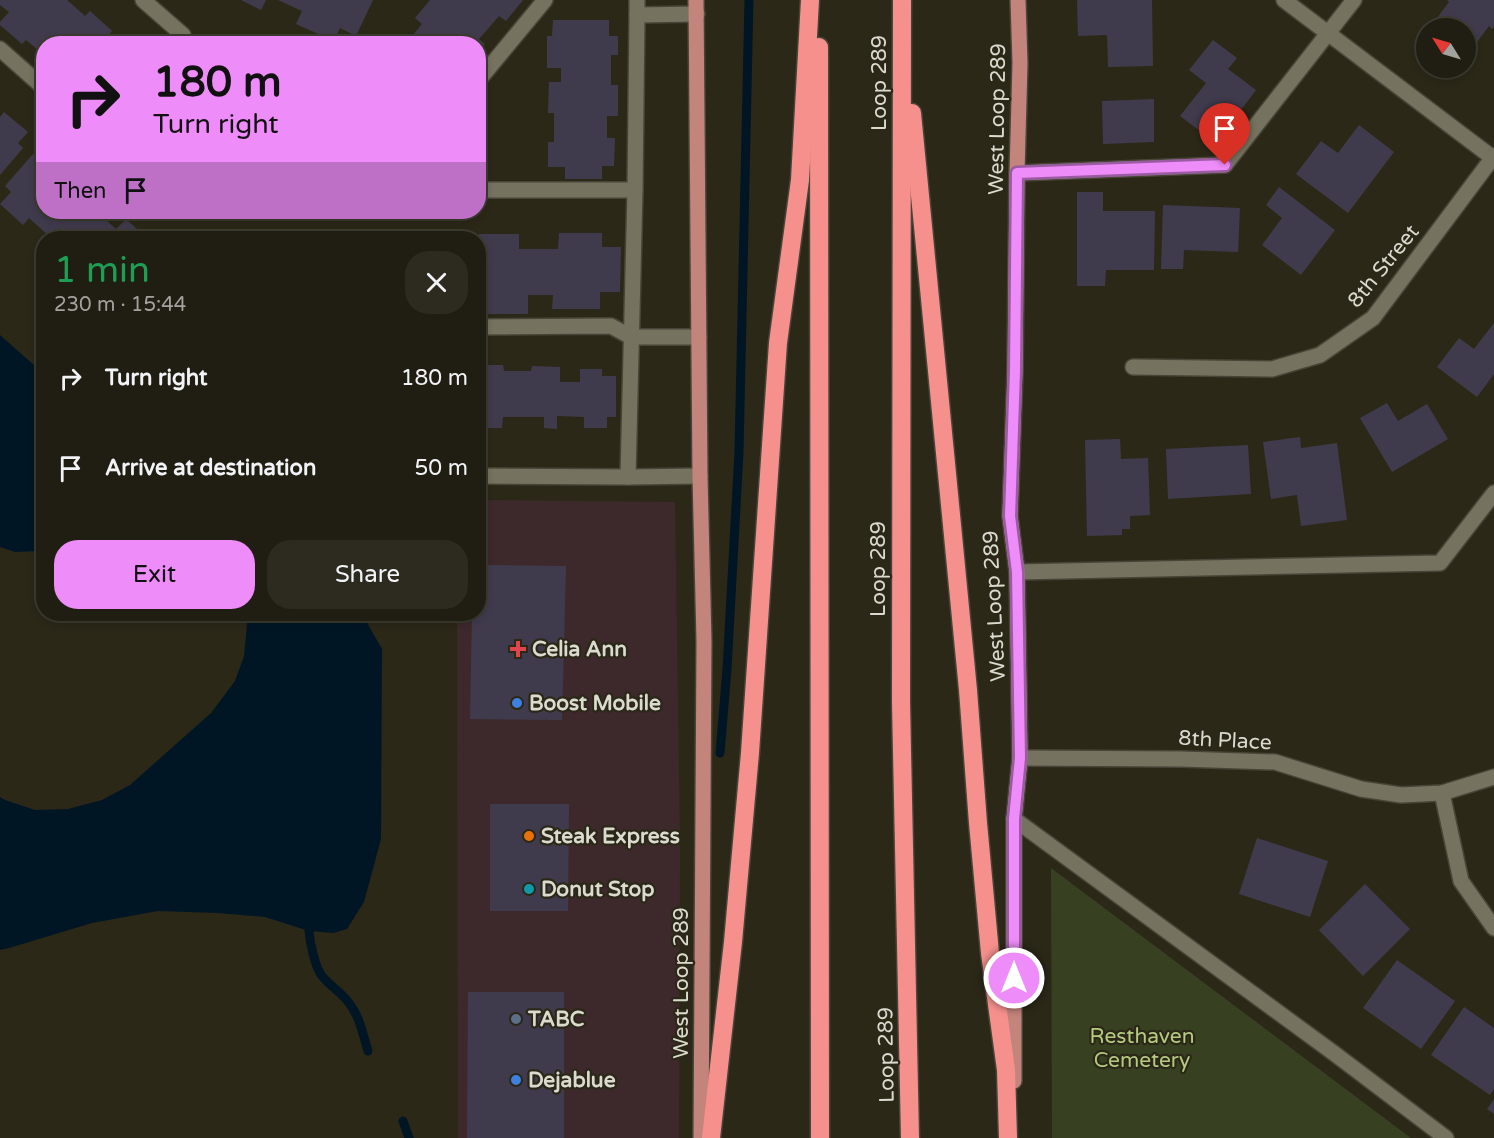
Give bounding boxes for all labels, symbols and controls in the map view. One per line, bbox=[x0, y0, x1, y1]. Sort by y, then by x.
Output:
north arrow bbox=[1416, 18, 1476, 78]
map controls bbox=[1416, 18, 1476, 78]
street label: Loop 289 bbox=[867, 35, 892, 131]
street label: West Loop 289 bbox=[984, 43, 1011, 195]
text: 180 m bbox=[153, 57, 282, 108]
icon: right bbox=[54, 60, 132, 138]
pin bbox=[1199, 103, 1250, 165]
text: Turn right bbox=[153, 108, 279, 141]
icon: arrive bbox=[1208, 112, 1241, 145]
icon: arrive bbox=[119, 174, 152, 207]
text: Then bbox=[54, 178, 107, 204]
street label: 8th Street bbox=[1342, 220, 1424, 313]
text: 1 min bbox=[54, 249, 150, 292]
button: close bbox=[405, 251, 468, 314]
text: 230 m · 15:44 bbox=[54, 293, 186, 317]
icon: right bbox=[54, 362, 87, 395]
text: Turn right bbox=[105, 365, 207, 391]
text: 180 m bbox=[401, 365, 468, 391]
icon: arrive bbox=[54, 452, 87, 485]
text: Arrive at destination bbox=[105, 455, 316, 481]
text: 50 m bbox=[414, 455, 468, 481]
street label: Loop 289 bbox=[866, 521, 891, 617]
street label: West Loop 289 bbox=[978, 530, 1011, 682]
button: Exit bbox=[54, 540, 255, 609]
button: Share bbox=[267, 540, 468, 609]
place label: Celia Ann bbox=[532, 637, 627, 662]
marker: Celia Ann bbox=[509, 640, 527, 658]
place label: Boost Mobile bbox=[529, 691, 661, 716]
marker: Boost Mobile bbox=[510, 696, 524, 710]
street label: 8th Place bbox=[1178, 726, 1272, 755]
place label: Steak Express bbox=[541, 824, 680, 849]
marker: Steak Express bbox=[522, 829, 536, 843]
place label: Donut Stop bbox=[541, 877, 654, 902]
marker: Donut Stop bbox=[522, 882, 536, 896]
street label: West Loop 289 bbox=[669, 907, 694, 1059]
position arrow bbox=[982, 946, 1046, 1010]
place label: TABC bbox=[527, 1007, 585, 1032]
street label: Loop 289 bbox=[873, 1007, 900, 1103]
marker: TABC bbox=[509, 1012, 523, 1026]
park label: Resthaven Cemetery bbox=[1090, 1024, 1194, 1073]
place label: Dejablue bbox=[528, 1068, 616, 1093]
marker: Dejablue bbox=[509, 1073, 523, 1087]

